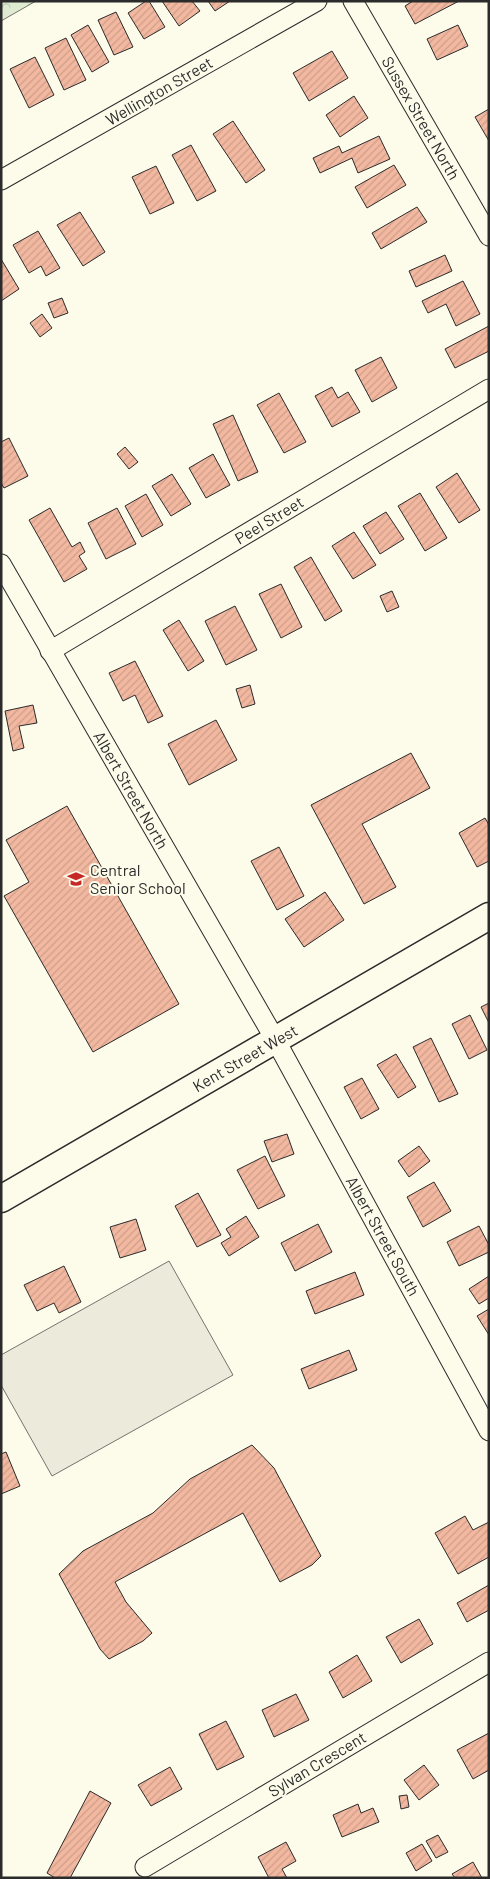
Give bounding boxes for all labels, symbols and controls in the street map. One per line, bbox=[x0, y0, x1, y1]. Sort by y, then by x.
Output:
street label: Wellington Street bbox=[102, 52, 216, 129]
street label: Sussex Street North bbox=[378, 53, 464, 183]
street label: Peel Street bbox=[231, 492, 307, 547]
street label: Albert Street North bbox=[90, 728, 173, 852]
place label: Central Senior School bbox=[90, 860, 186, 897]
school or university icon: Central Senior School bbox=[66, 869, 86, 889]
street label: Kent Street West bbox=[189, 1020, 300, 1095]
street label: Albert Street South bbox=[343, 1173, 424, 1299]
street label: Sylvan Crescent bbox=[264, 1727, 369, 1800]

